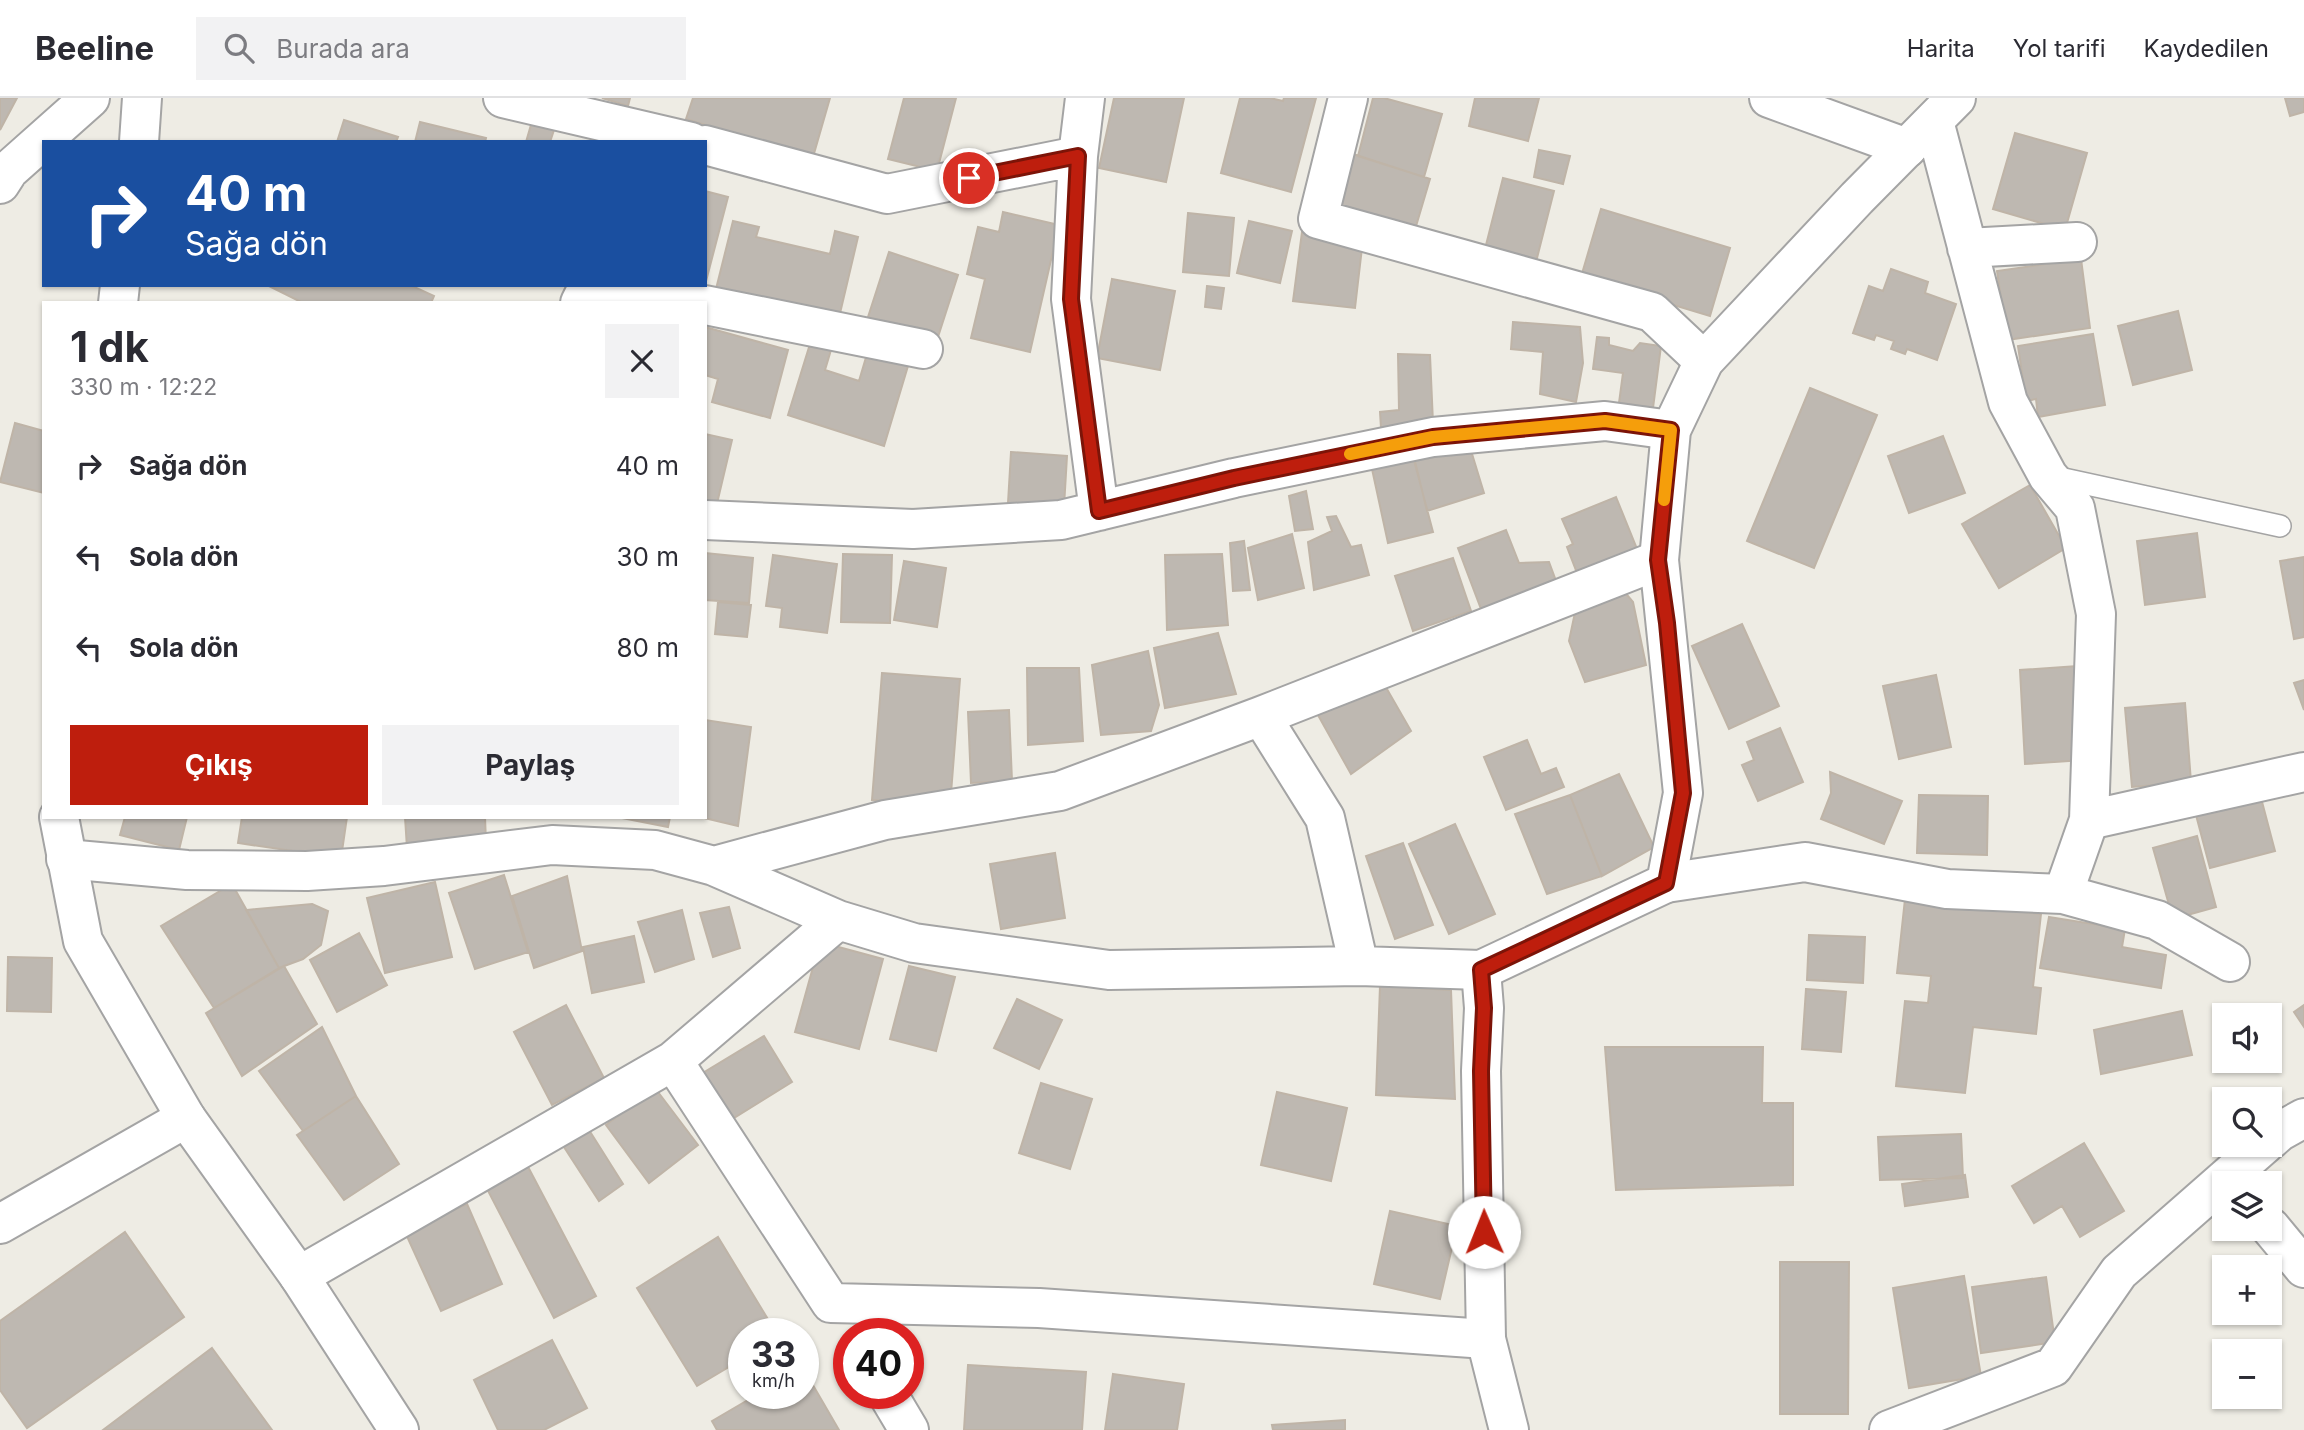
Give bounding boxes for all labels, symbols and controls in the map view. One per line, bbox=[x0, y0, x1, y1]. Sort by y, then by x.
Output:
search box bbox=[196, 17, 686, 80]
text: Beeline bbox=[35, 28, 154, 68]
icon: search bbox=[220, 29, 258, 67]
text: Burada ara bbox=[276, 33, 410, 64]
text: Harita bbox=[1907, 34, 1975, 63]
text: Yol tarifi bbox=[2013, 34, 2106, 63]
text: Kaydedilen bbox=[2144, 34, 2269, 63]
pin bbox=[939, 148, 999, 208]
icon: arrive bbox=[950, 159, 988, 197]
text: 40 m bbox=[185, 164, 308, 223]
icon: right bbox=[70, 168, 161, 259]
text: Sağa dön bbox=[185, 224, 328, 263]
text: 1 dk bbox=[70, 321, 149, 372]
button: close bbox=[605, 324, 679, 398]
text: 330 m · 12:22 bbox=[70, 373, 217, 401]
icon: right bbox=[70, 447, 108, 485]
text: Sağa dön bbox=[129, 450, 247, 481]
text: 40 m bbox=[616, 450, 679, 481]
icon: left bbox=[70, 538, 108, 576]
text: Sola dön bbox=[129, 541, 239, 572]
text: 30 m bbox=[616, 541, 679, 572]
icon: left bbox=[70, 629, 108, 667]
text: Sola dön bbox=[129, 632, 239, 663]
text: 80 m bbox=[616, 632, 679, 663]
button: Çıkış bbox=[70, 725, 368, 805]
button: Paylaş bbox=[382, 725, 679, 805]
map controls bbox=[2212, 1003, 2282, 1409]
button: sound bbox=[2212, 1003, 2282, 1073]
button: search bbox=[2212, 1087, 2282, 1157]
button: layers bbox=[2212, 1171, 2282, 1241]
position arrow bbox=[1447, 1195, 1521, 1269]
button: + bbox=[2212, 1255, 2282, 1325]
speed limit sign: 40 bbox=[833, 1318, 924, 1409]
text: 33 bbox=[751, 1333, 796, 1375]
button: − bbox=[2212, 1339, 2282, 1409]
text: km/h bbox=[752, 1370, 795, 1391]

